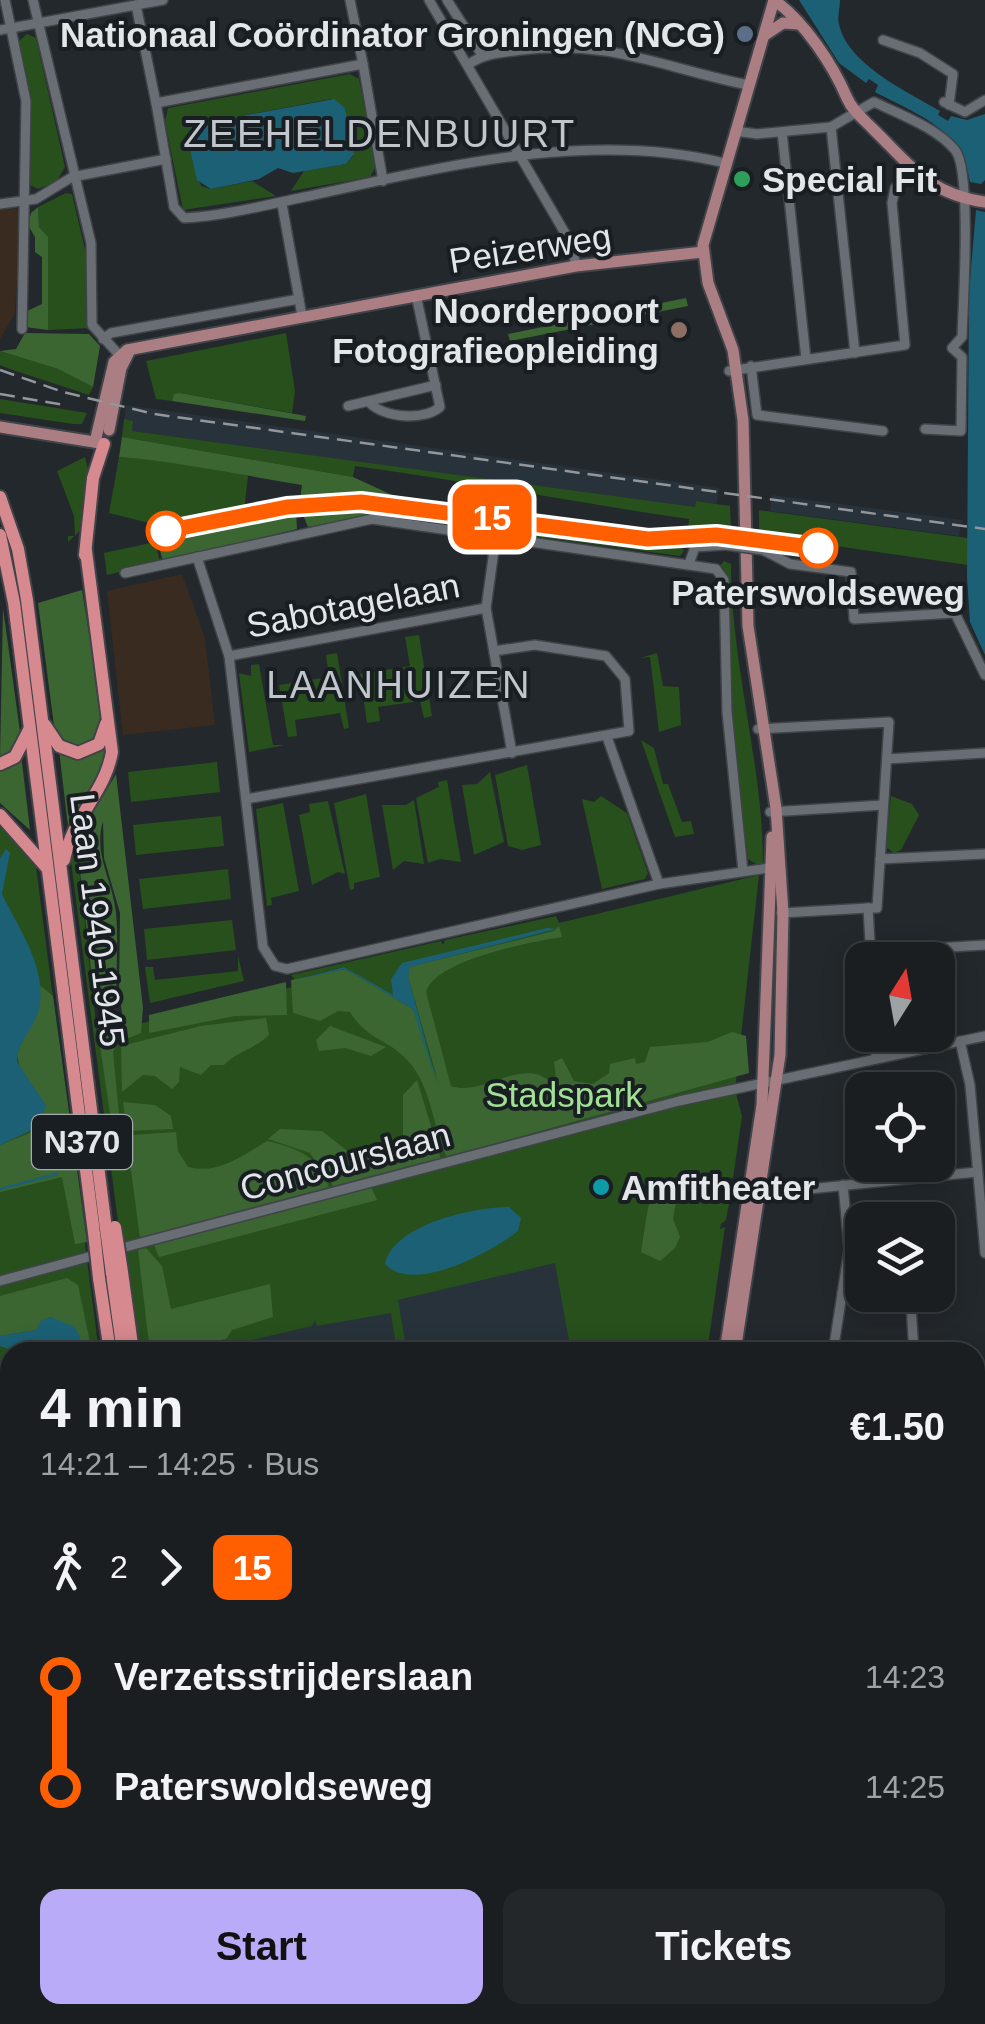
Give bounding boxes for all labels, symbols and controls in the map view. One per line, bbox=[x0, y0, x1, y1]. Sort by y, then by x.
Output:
place label: Nationaal Coördinator Groningen (NCG) bbox=[60, 15, 725, 54]
marker: Nationaal Coördinator Groningen (NCG) bbox=[734, 23, 756, 45]
district label: ZEEHELDENBUURT bbox=[183, 113, 577, 155]
place label: Special Fit bbox=[762, 160, 937, 199]
marker: Special Fit bbox=[731, 168, 753, 190]
street label: Peizerweg bbox=[446, 216, 614, 280]
place label: Noorderpoort Fotografieopleiding bbox=[332, 291, 659, 370]
marker: Noorderpoort Fotografieopleiding bbox=[668, 319, 690, 341]
line badge: 15 bbox=[447, 484, 537, 550]
text: 15 bbox=[473, 498, 511, 537]
unlabelled marker bbox=[147, 512, 185, 550]
marker: Paterswoldseweg bbox=[799, 529, 837, 567]
street label: Sabotagelaan bbox=[243, 565, 463, 645]
place label: Paterswoldseweg bbox=[671, 573, 965, 612]
district label: LAANHUIZEN bbox=[266, 664, 532, 706]
street label: Laan 1940-1945 bbox=[63, 791, 133, 1049]
north arrow bbox=[845, 942, 955, 1052]
map controls bbox=[845, 942, 955, 1312]
button: locate bbox=[845, 1072, 955, 1182]
park label: Stadspark bbox=[485, 1075, 643, 1114]
street label: Concourslaan bbox=[236, 1114, 454, 1208]
road number: N370 bbox=[32, 1115, 132, 1169]
place label: Amfitheater bbox=[621, 1168, 816, 1207]
marker: Amfitheater bbox=[590, 1176, 612, 1198]
button: layers bbox=[845, 1202, 955, 1312]
text: 4 min bbox=[40, 1377, 184, 1439]
text: €1.50 bbox=[850, 1406, 945, 1448]
text: 14:21 – 14:25 · Bus bbox=[40, 1446, 319, 1482]
icon: walk bbox=[40, 1540, 95, 1595]
icon: forward bbox=[143, 1540, 198, 1595]
text: 15 bbox=[233, 1548, 272, 1587]
text: 2 bbox=[110, 1549, 128, 1585]
text: Verzetsstrijderslaan bbox=[114, 1656, 473, 1698]
text: 14:23 bbox=[865, 1659, 945, 1695]
text: Paterswoldseweg bbox=[114, 1766, 433, 1808]
text: 14:25 bbox=[865, 1769, 945, 1805]
button: Start bbox=[40, 1889, 483, 2004]
button: Tickets bbox=[503, 1889, 945, 2004]

